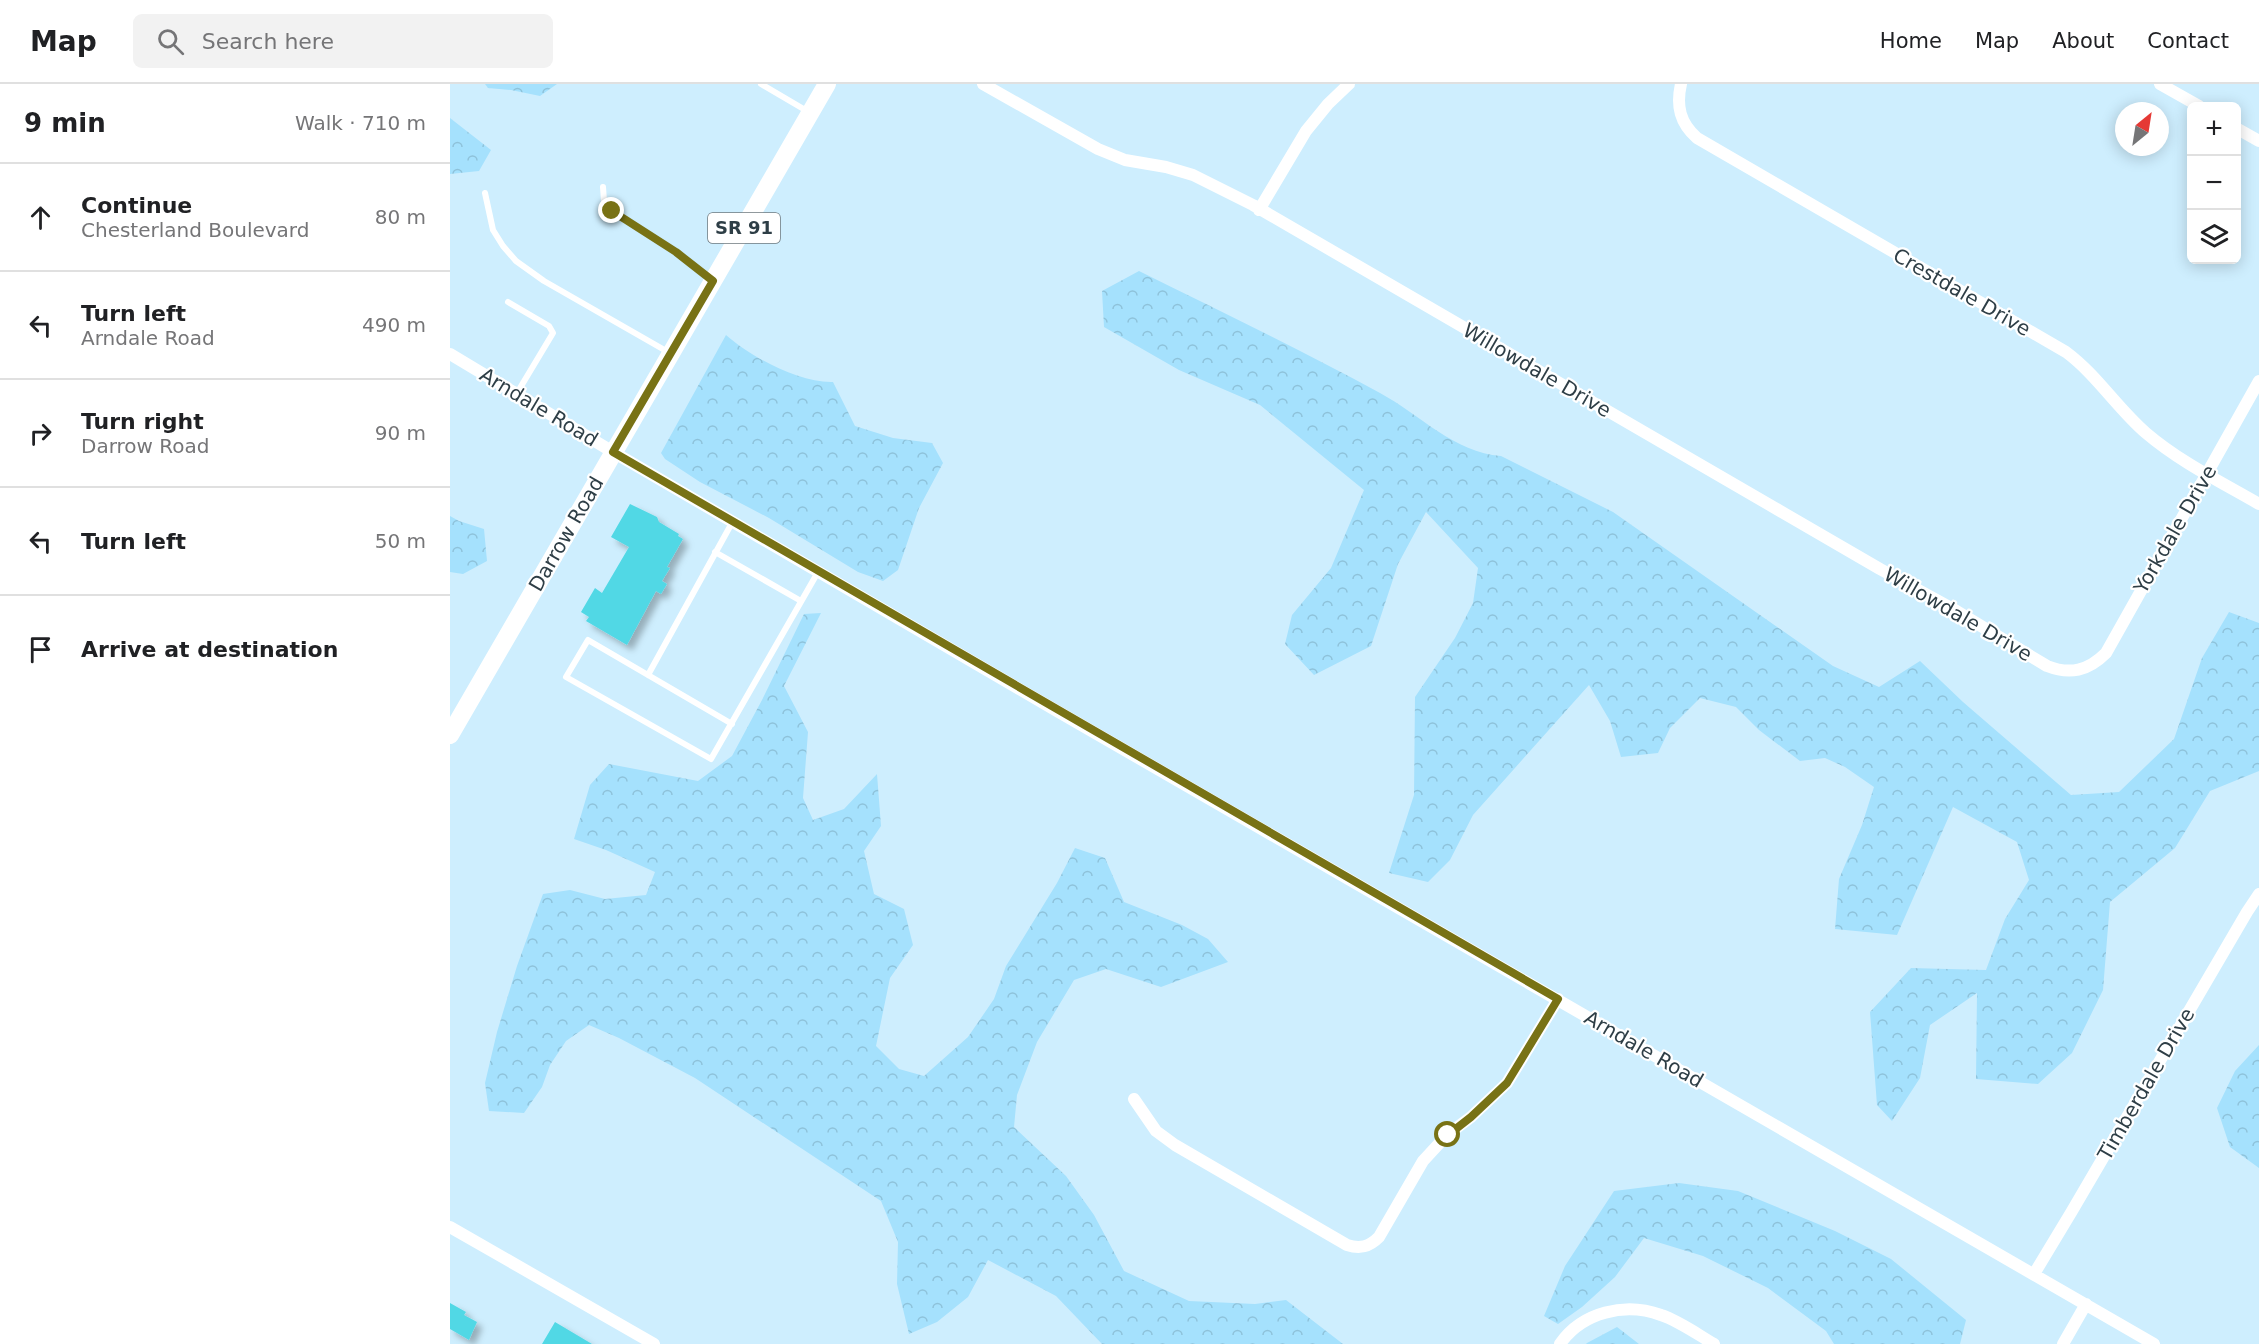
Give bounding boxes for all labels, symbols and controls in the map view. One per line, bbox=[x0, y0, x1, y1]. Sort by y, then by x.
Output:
search box bbox=[133, 14, 553, 68]
text: Map bbox=[30, 25, 97, 58]
icon: search bbox=[154, 25, 187, 58]
text: Search here bbox=[202, 29, 334, 54]
text: Home bbox=[1880, 29, 1942, 53]
text: Map bbox=[1975, 29, 2019, 53]
text: About bbox=[2052, 29, 2114, 53]
text: Contact bbox=[2147, 29, 2229, 53]
north arrow bbox=[2115, 102, 2169, 156]
map controls bbox=[2187, 102, 2241, 264]
button: + bbox=[2187, 102, 2241, 156]
text: 9 min bbox=[24, 108, 106, 138]
text: Walk · 710 m bbox=[295, 111, 426, 135]
button: − bbox=[2187, 156, 2241, 210]
text: Continue bbox=[81, 193, 192, 218]
route end bbox=[598, 197, 624, 223]
icon: ahead bbox=[24, 201, 57, 234]
text: 80 m bbox=[375, 205, 426, 229]
button: layers bbox=[2187, 210, 2241, 264]
road number: SR 91 bbox=[708, 213, 780, 243]
text: Chesterland Boulevard bbox=[81, 218, 309, 242]
street label: Crestdale Drive bbox=[1889, 243, 2035, 341]
text: Turn left bbox=[81, 301, 186, 326]
icon: left bbox=[24, 309, 57, 342]
text: 490 m bbox=[362, 313, 426, 337]
street label: Willowdale Drive bbox=[1459, 318, 1615, 422]
text: Arndale Road bbox=[81, 326, 215, 350]
street label: Arndale Road bbox=[476, 362, 602, 452]
text: Turn right bbox=[81, 409, 204, 434]
icon: right bbox=[24, 417, 57, 450]
text: 90 m bbox=[375, 421, 426, 445]
text: Darrow Road bbox=[81, 434, 209, 458]
street label: Yorkdale Drive bbox=[2128, 461, 2221, 598]
street label: Darrow Road bbox=[523, 472, 609, 596]
icon: left bbox=[24, 525, 57, 558]
text: Turn left bbox=[81, 529, 186, 554]
text: 50 m bbox=[375, 529, 426, 553]
street label: Willowdale Drive bbox=[1880, 562, 2036, 666]
icon: arrive bbox=[24, 633, 57, 666]
text: Arrive at destination bbox=[81, 637, 338, 662]
street label: Timberdale Drive bbox=[2092, 1004, 2199, 1165]
street label: Arndale Road bbox=[1580, 1005, 1708, 1093]
route start bbox=[1434, 1121, 1460, 1147]

